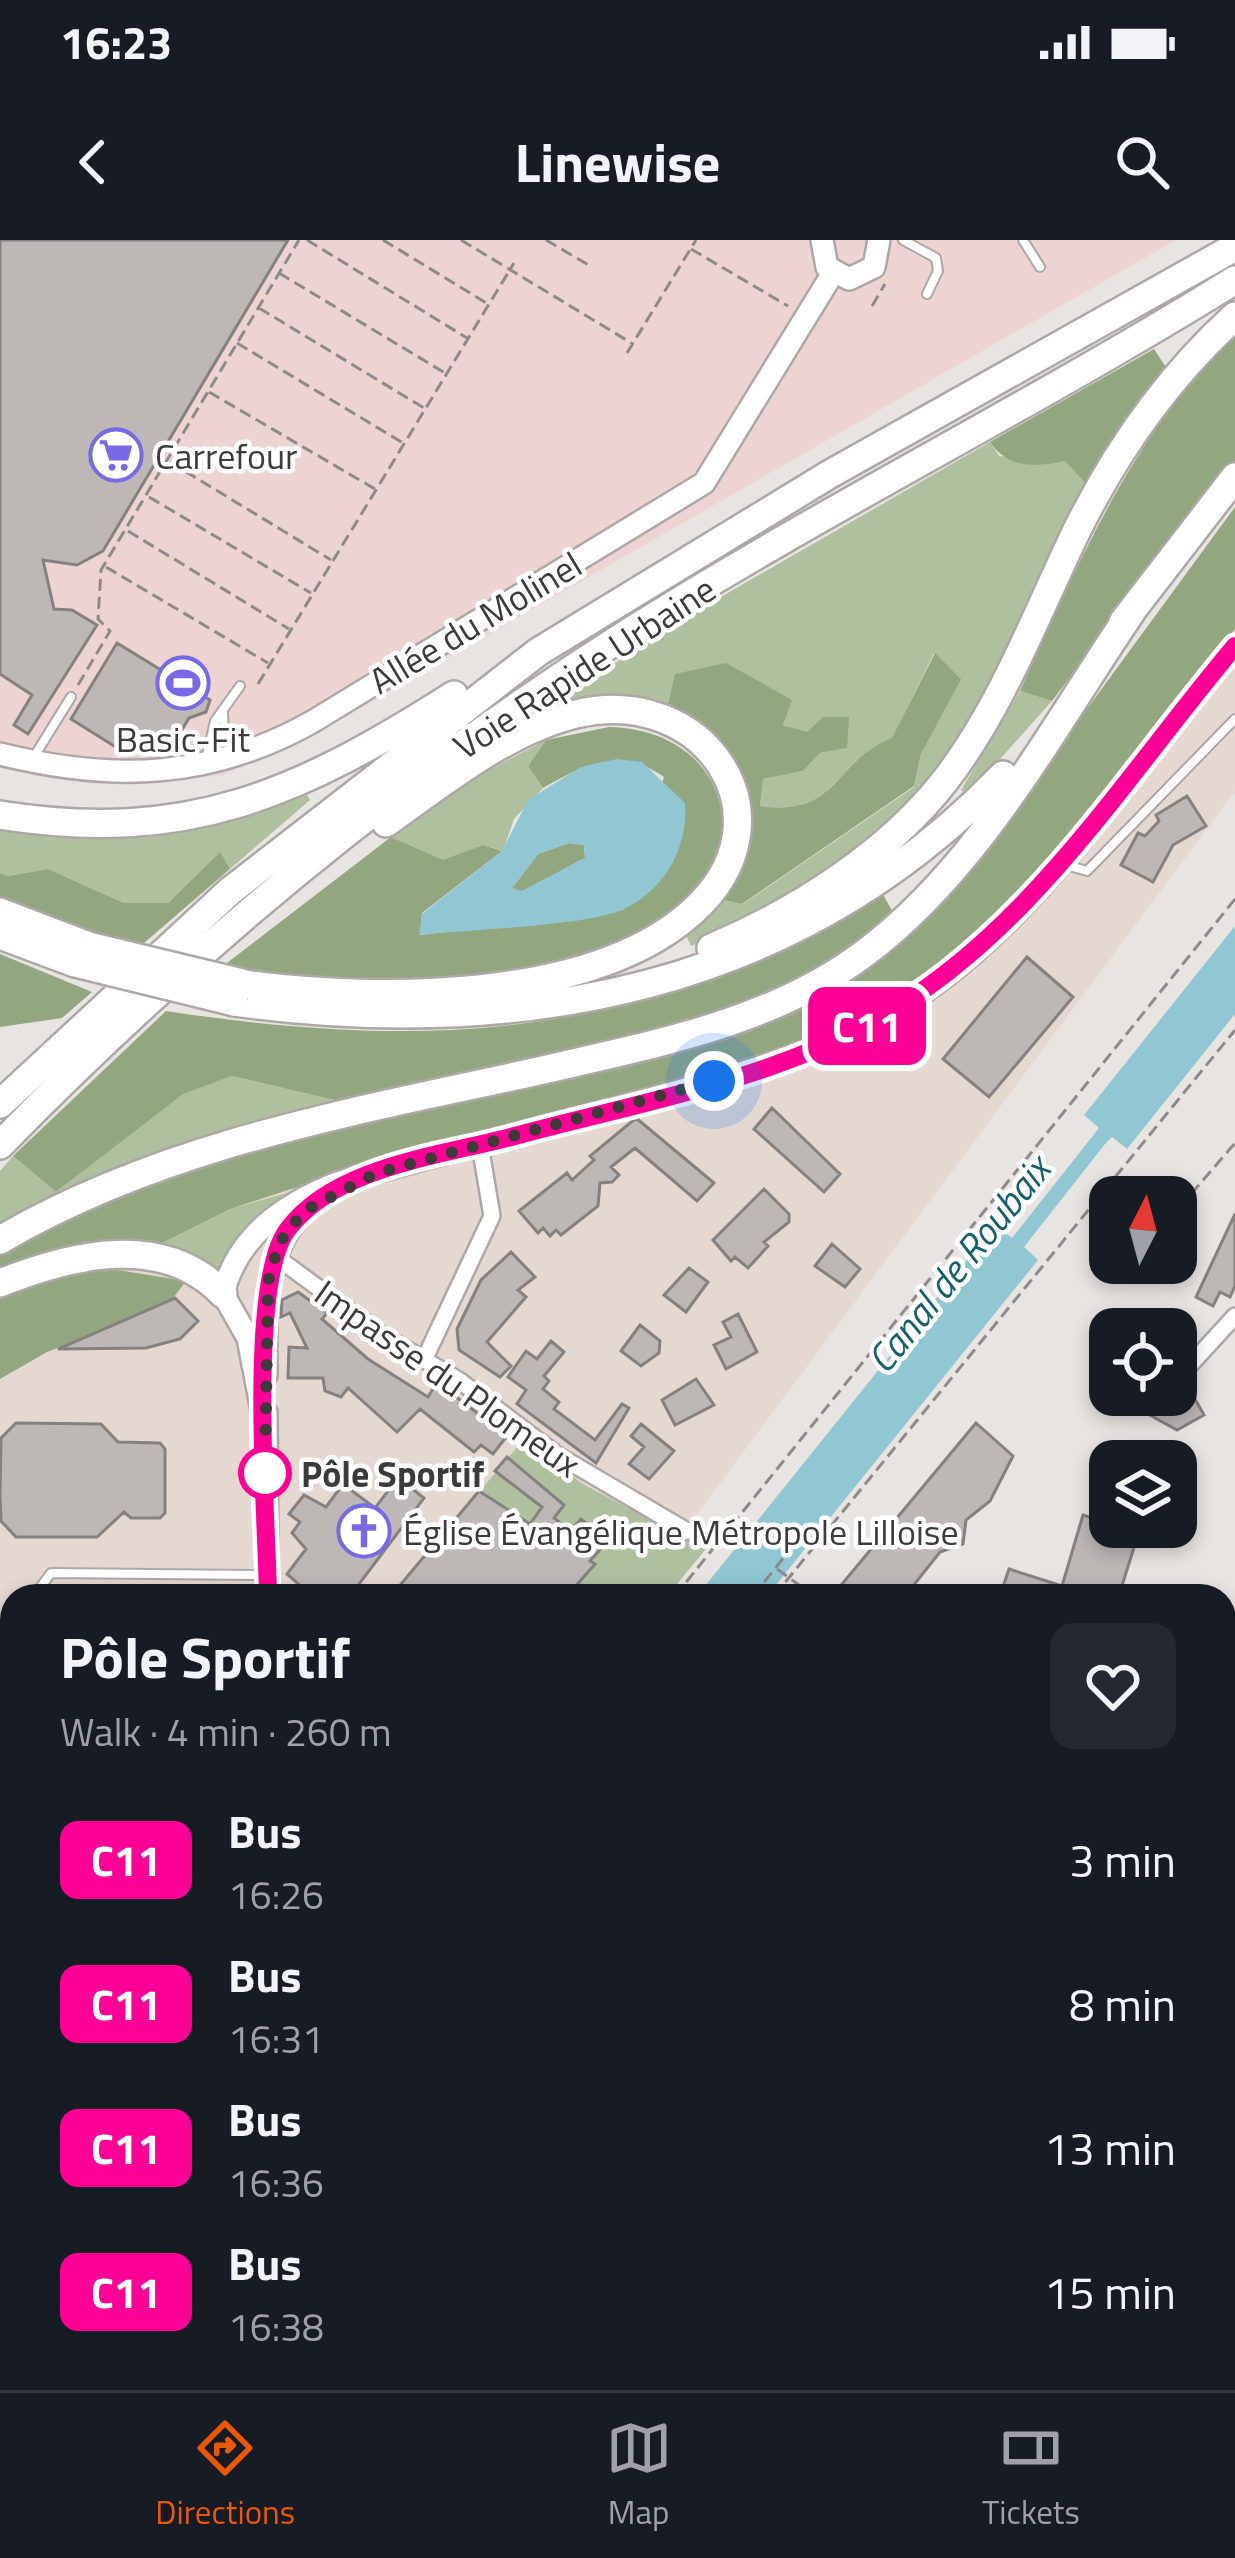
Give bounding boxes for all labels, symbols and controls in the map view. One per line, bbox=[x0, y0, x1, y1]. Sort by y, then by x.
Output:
text: 16:23 bbox=[60, 8, 172, 76]
text: Linewise bbox=[515, 121, 720, 203]
icon: back bbox=[60, 129, 126, 195]
icon: search bbox=[1109, 129, 1175, 195]
supermarket icon: Carrefour bbox=[88, 427, 144, 483]
place label: Carrefour bbox=[155, 428, 298, 483]
street label: Allée du Molinel bbox=[358, 537, 592, 707]
street label: Voie Rapide Urbaine bbox=[442, 561, 726, 773]
sports icon: Basic-Fit bbox=[155, 655, 211, 711]
place label: Basic-Fit bbox=[116, 711, 251, 766]
line badge: C11 bbox=[798, 987, 936, 1065]
text: C11 bbox=[832, 994, 902, 1058]
your location bbox=[684, 1051, 744, 1111]
water label: Canal de Roubaix bbox=[852, 1139, 1067, 1385]
north arrow bbox=[1089, 1176, 1197, 1284]
map controls bbox=[1089, 1176, 1197, 1548]
street label: Impasse du Plomeux bbox=[304, 1265, 592, 1491]
button: locate bbox=[1089, 1308, 1197, 1416]
button: layers bbox=[1089, 1440, 1197, 1548]
place label: Pôle Sportif bbox=[301, 1446, 484, 1501]
marker: Pôle Sportif bbox=[240, 1448, 290, 1498]
church icon: Église Évangélique Métropole Lilloise bbox=[336, 1503, 392, 1559]
place label: Église Évangélique Métropole Lilloise bbox=[403, 1504, 959, 1559]
text: Pôle Sportif bbox=[60, 1613, 350, 1700]
button: heart bbox=[1050, 1623, 1176, 1749]
text: Walk · 4 min · 260 m bbox=[60, 1702, 392, 1761]
text: Bus bbox=[228, 1797, 302, 1865]
text: 3 min bbox=[1069, 1826, 1176, 1894]
text: C11 bbox=[91, 1828, 161, 1892]
text: 16:26 bbox=[228, 1865, 324, 1924]
text: Bus bbox=[228, 1941, 302, 2009]
text: 8 min bbox=[1069, 1970, 1176, 2038]
text: C11 bbox=[91, 1972, 161, 2036]
text: 16:31 bbox=[228, 2009, 324, 2068]
text: Bus bbox=[228, 2085, 302, 2153]
text: 13 min bbox=[1044, 2114, 1176, 2182]
text: C11 bbox=[91, 2116, 161, 2180]
text: 16:36 bbox=[228, 2153, 324, 2212]
text: Bus bbox=[228, 2229, 302, 2297]
text: 15 min bbox=[1044, 2258, 1176, 2326]
text: C11 bbox=[91, 2260, 161, 2324]
text: 16:38 bbox=[228, 2297, 324, 2356]
tab: Directions bbox=[155, 2415, 295, 2537]
tab: Map bbox=[606, 2415, 672, 2537]
tab: Tickets bbox=[982, 2415, 1080, 2537]

